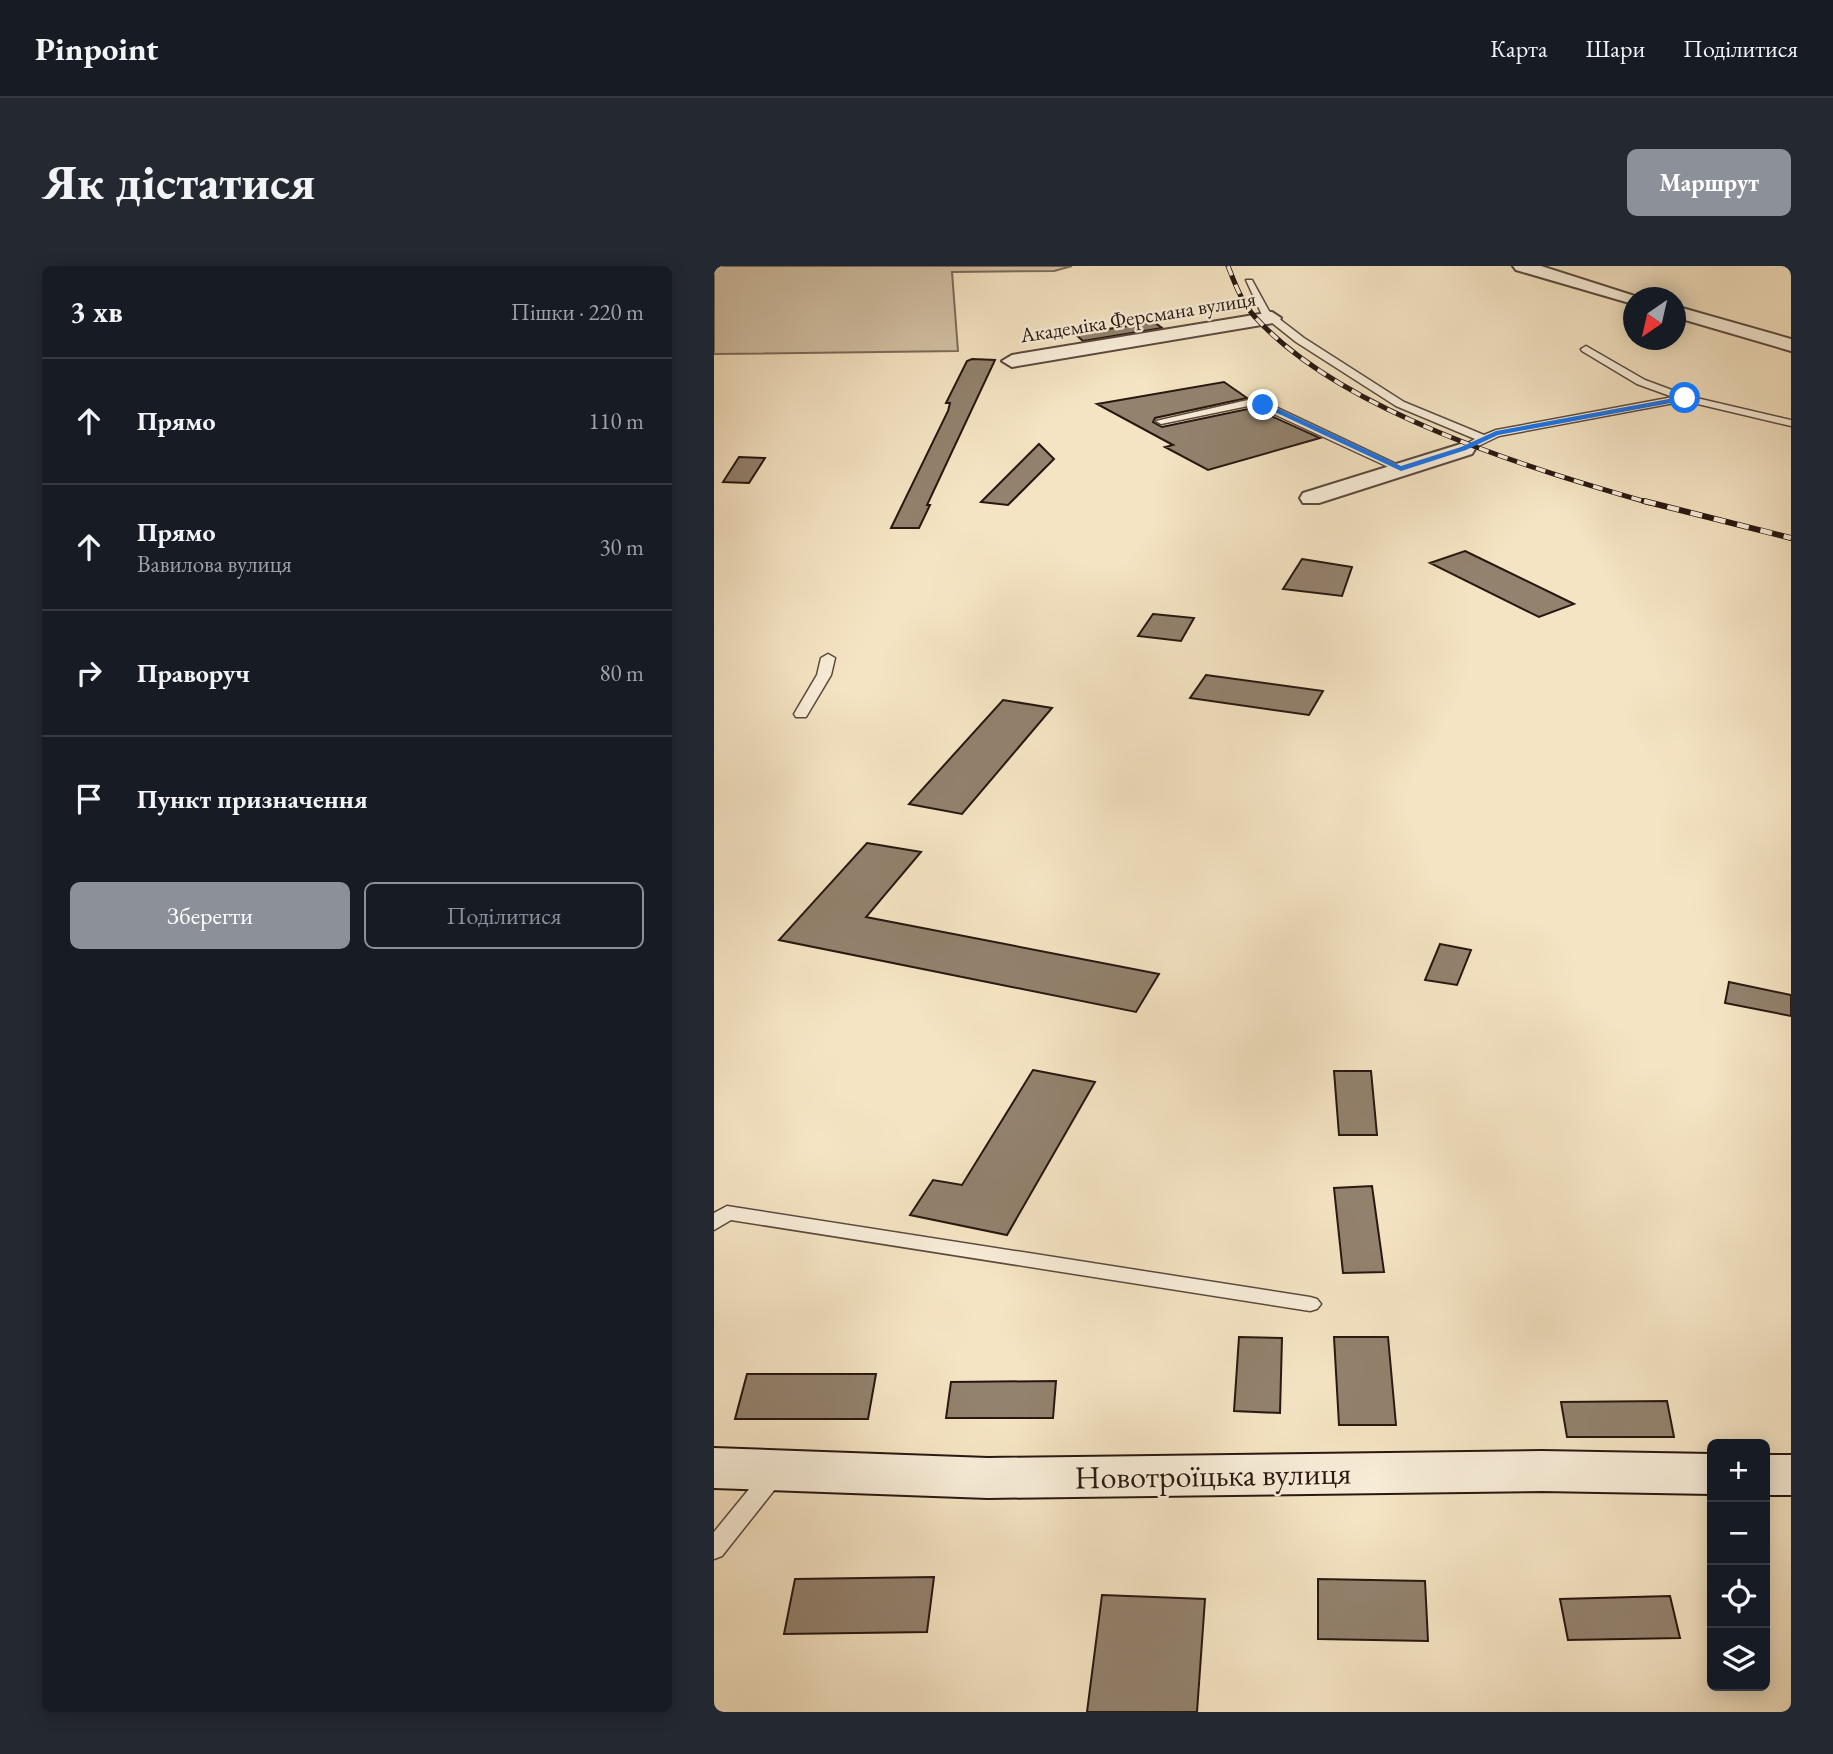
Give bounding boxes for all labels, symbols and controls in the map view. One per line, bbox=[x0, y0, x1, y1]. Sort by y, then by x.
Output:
text: Pinpoint bbox=[35, 27, 158, 70]
text: Карта bbox=[1490, 33, 1548, 64]
text: Шари bbox=[1586, 33, 1645, 64]
text: Поділитися bbox=[1683, 33, 1798, 64]
button: Маршрут bbox=[1627, 149, 1791, 216]
text: Як дістатися bbox=[42, 150, 316, 214]
street label: Академіка Ферсмана вулиця bbox=[1017, 285, 1258, 349]
north arrow bbox=[1623, 287, 1686, 350]
text: 3 хв bbox=[70, 292, 123, 331]
text: Пішки · 220 m bbox=[511, 297, 644, 327]
route start bbox=[1669, 382, 1700, 413]
route end bbox=[1247, 389, 1278, 420]
icon: ahead bbox=[70, 402, 108, 440]
text: Прямо bbox=[137, 404, 216, 438]
text: 110 m bbox=[588, 406, 644, 436]
text: Прямо bbox=[137, 515, 216, 549]
icon: ahead bbox=[70, 528, 108, 566]
text: 30 m bbox=[599, 532, 644, 562]
text: Вавилова вулиця bbox=[137, 549, 292, 579]
icon: right bbox=[70, 654, 108, 692]
text: Праворуч bbox=[137, 656, 250, 690]
text: 80 m bbox=[599, 658, 644, 688]
icon: arrive bbox=[70, 780, 108, 818]
text: Пункт призначення bbox=[137, 782, 368, 816]
button: Зберегти bbox=[70, 882, 350, 949]
button: Поділитися bbox=[364, 882, 644, 949]
map controls bbox=[1707, 1439, 1770, 1691]
button: + bbox=[1707, 1439, 1770, 1502]
street label: Новотроїцька вулиця bbox=[1074, 1452, 1352, 1498]
button: − bbox=[1707, 1502, 1770, 1565]
button: locate bbox=[1707, 1565, 1770, 1628]
button: layers bbox=[1707, 1628, 1770, 1691]

